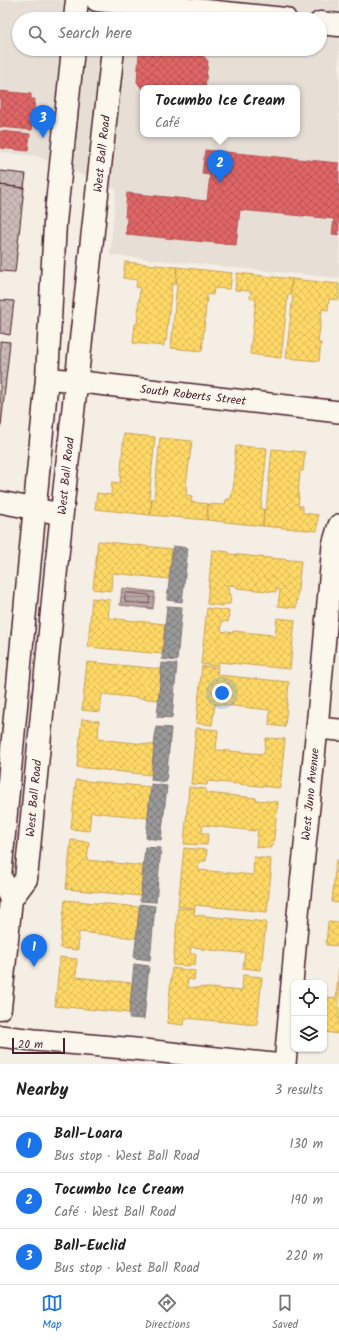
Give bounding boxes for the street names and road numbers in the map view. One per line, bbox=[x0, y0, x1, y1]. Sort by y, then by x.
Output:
street label: West Ball Road bbox=[88, 113, 115, 193]
street label: South Roberts Street bbox=[139, 379, 247, 411]
street label: West Ball Road bbox=[52, 435, 79, 515]
street label: West Juno Avenue bbox=[296, 746, 324, 841]
street label: West Ball Road bbox=[21, 758, 47, 838]

